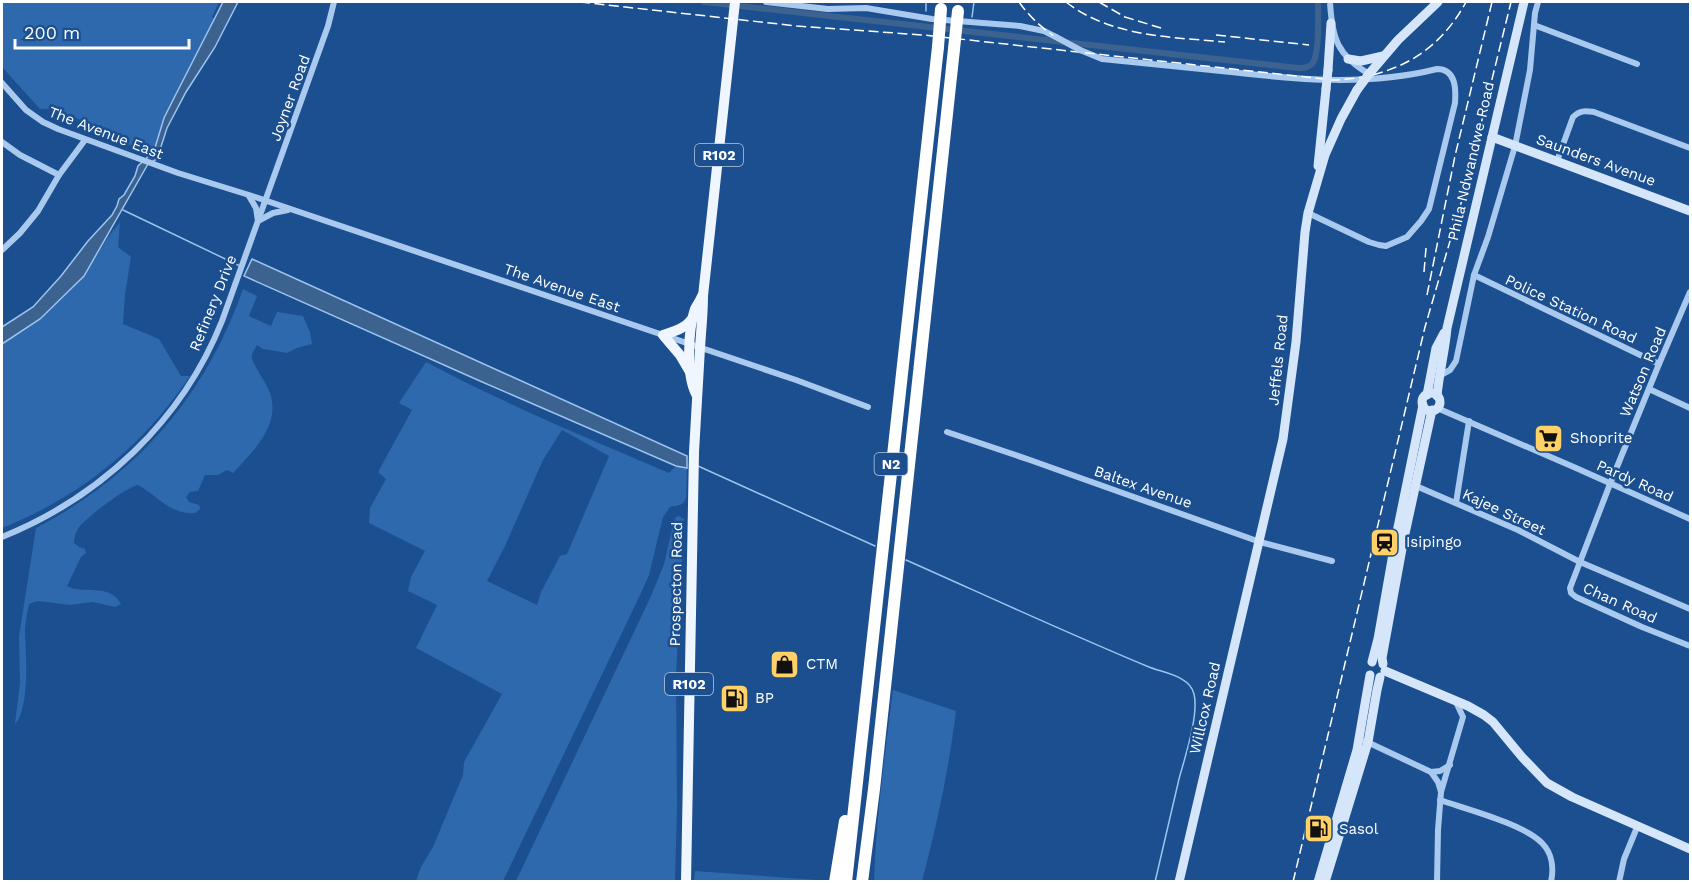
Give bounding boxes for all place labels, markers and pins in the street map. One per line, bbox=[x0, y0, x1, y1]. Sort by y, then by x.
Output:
supermarket icon: Shoprite bbox=[1533, 422, 1565, 454]
place label: Shoprite bbox=[1570, 429, 1632, 447]
station icon: Isipingo bbox=[1369, 526, 1401, 558]
place label: Isipingo bbox=[1406, 533, 1462, 551]
shop icon: CTM bbox=[769, 648, 801, 680]
place label: CTM bbox=[806, 655, 838, 673]
fuel station icon: BP bbox=[718, 682, 750, 714]
place label: BP bbox=[755, 689, 774, 707]
fuel station icon: Sasol bbox=[1302, 813, 1334, 845]
place label: Sasol bbox=[1339, 820, 1379, 838]

